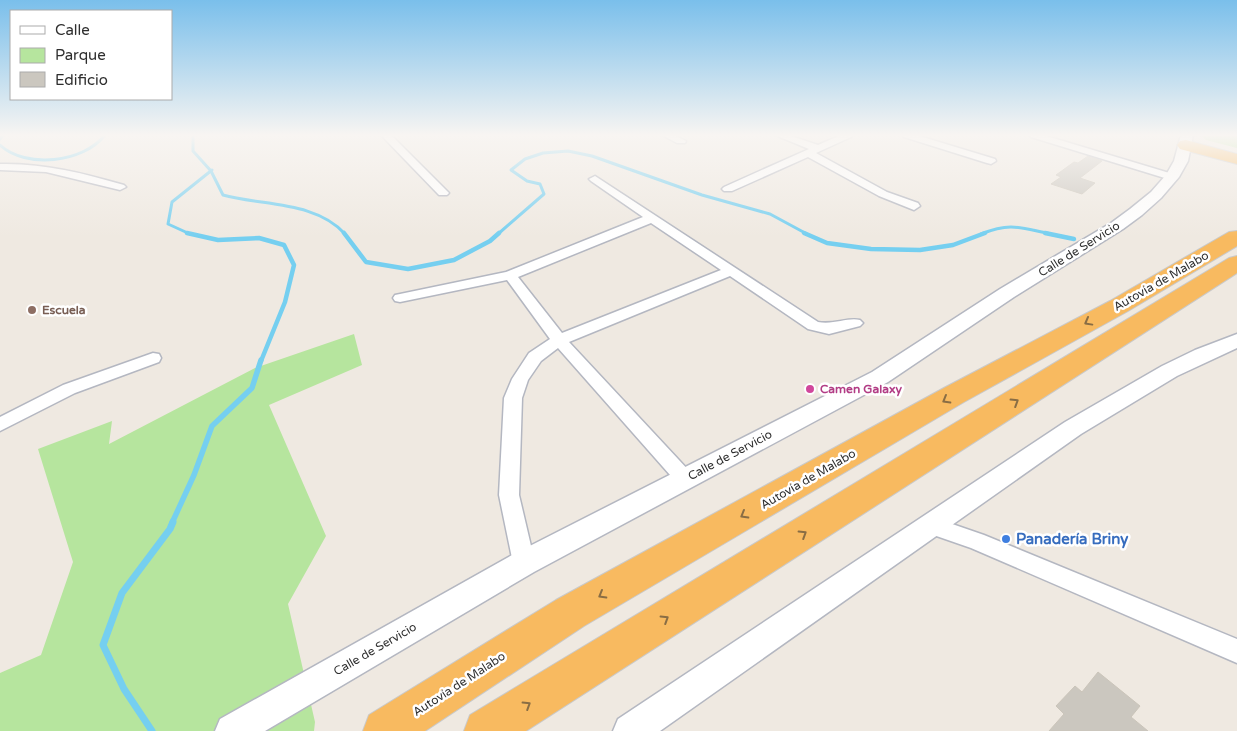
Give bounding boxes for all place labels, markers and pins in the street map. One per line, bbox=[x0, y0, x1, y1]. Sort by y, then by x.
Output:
place label: Escuela bbox=[42, 303, 86, 317]
marker: Escuela bbox=[26, 304, 38, 316]
place label: Camen Galaxy bbox=[820, 382, 903, 397]
marker: Camen Galaxy bbox=[804, 383, 816, 395]
place label: Panadería Briny bbox=[1016, 530, 1128, 549]
marker: Panadería Briny bbox=[1000, 533, 1012, 545]

